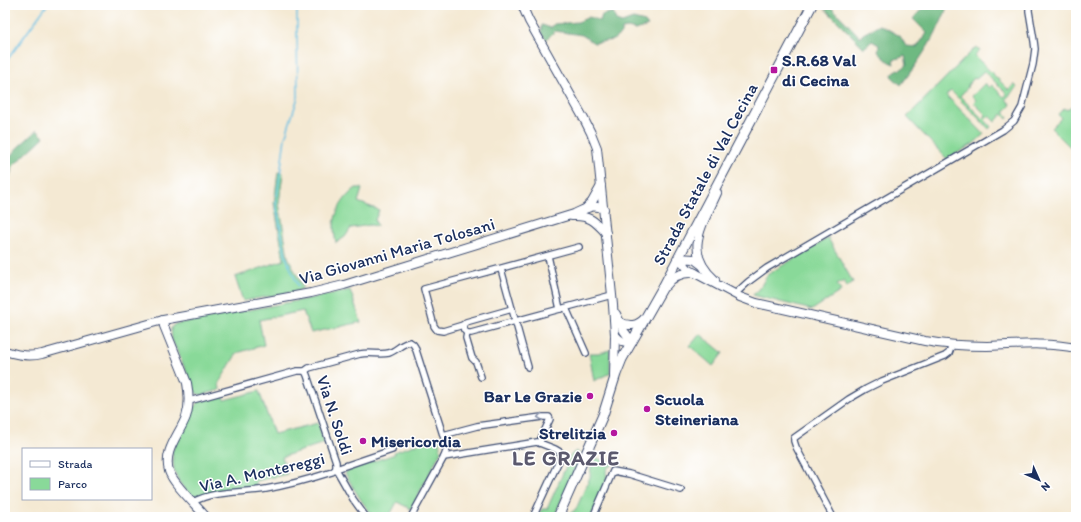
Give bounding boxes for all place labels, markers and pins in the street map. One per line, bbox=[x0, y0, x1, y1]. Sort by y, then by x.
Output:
place label: S.R.68 Val di Cecina bbox=[782, 50, 856, 90]
marker: S.R.68 Val di Cecina bbox=[769, 65, 779, 75]
place label: Bar Le Grazie bbox=[484, 386, 582, 406]
place label: Scuola Steineriana bbox=[655, 389, 739, 429]
marker: Bar Le Grazie bbox=[585, 391, 595, 401]
marker: Scuola Steineriana bbox=[642, 404, 652, 414]
place label: Strelitzia bbox=[539, 423, 606, 443]
marker: Strelitzia bbox=[609, 428, 619, 438]
place label: Misericordia bbox=[371, 431, 461, 451]
marker: Misericordia bbox=[358, 436, 368, 446]

